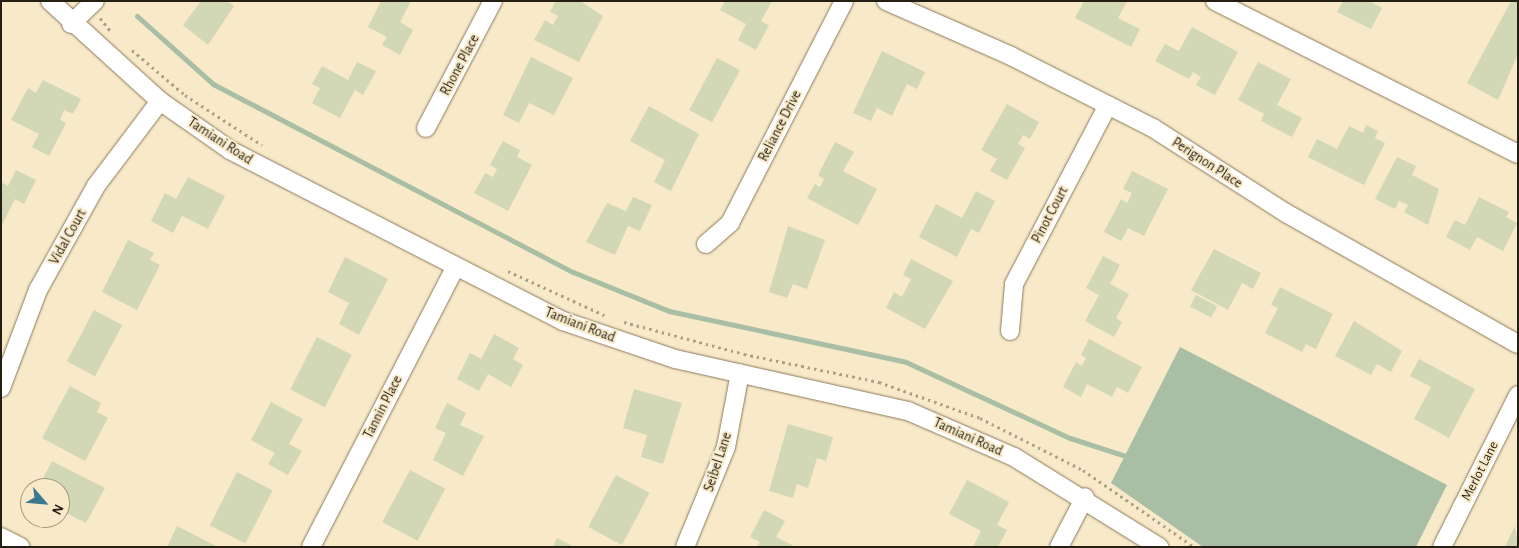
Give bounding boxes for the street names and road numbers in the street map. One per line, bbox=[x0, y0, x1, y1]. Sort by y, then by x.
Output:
street label: Rhone Place bbox=[437, 32, 483, 98]
street label: Reliance Drive bbox=[755, 88, 805, 164]
street label: Tamiani Road bbox=[184, 114, 256, 168]
street label: Perignon Place bbox=[1169, 134, 1245, 192]
street label: Pinot Court bbox=[1028, 184, 1072, 246]
street label: Vidal Court bbox=[46, 206, 90, 268]
street label: Tamiani Road bbox=[542, 304, 618, 346]
street label: Tannin Place bbox=[360, 373, 406, 441]
street label: Tamiani Road bbox=[931, 414, 1005, 460]
street label: Seibel Lane bbox=[701, 430, 735, 494]
street label: Merlot Lane bbox=[1458, 438, 1502, 504]

